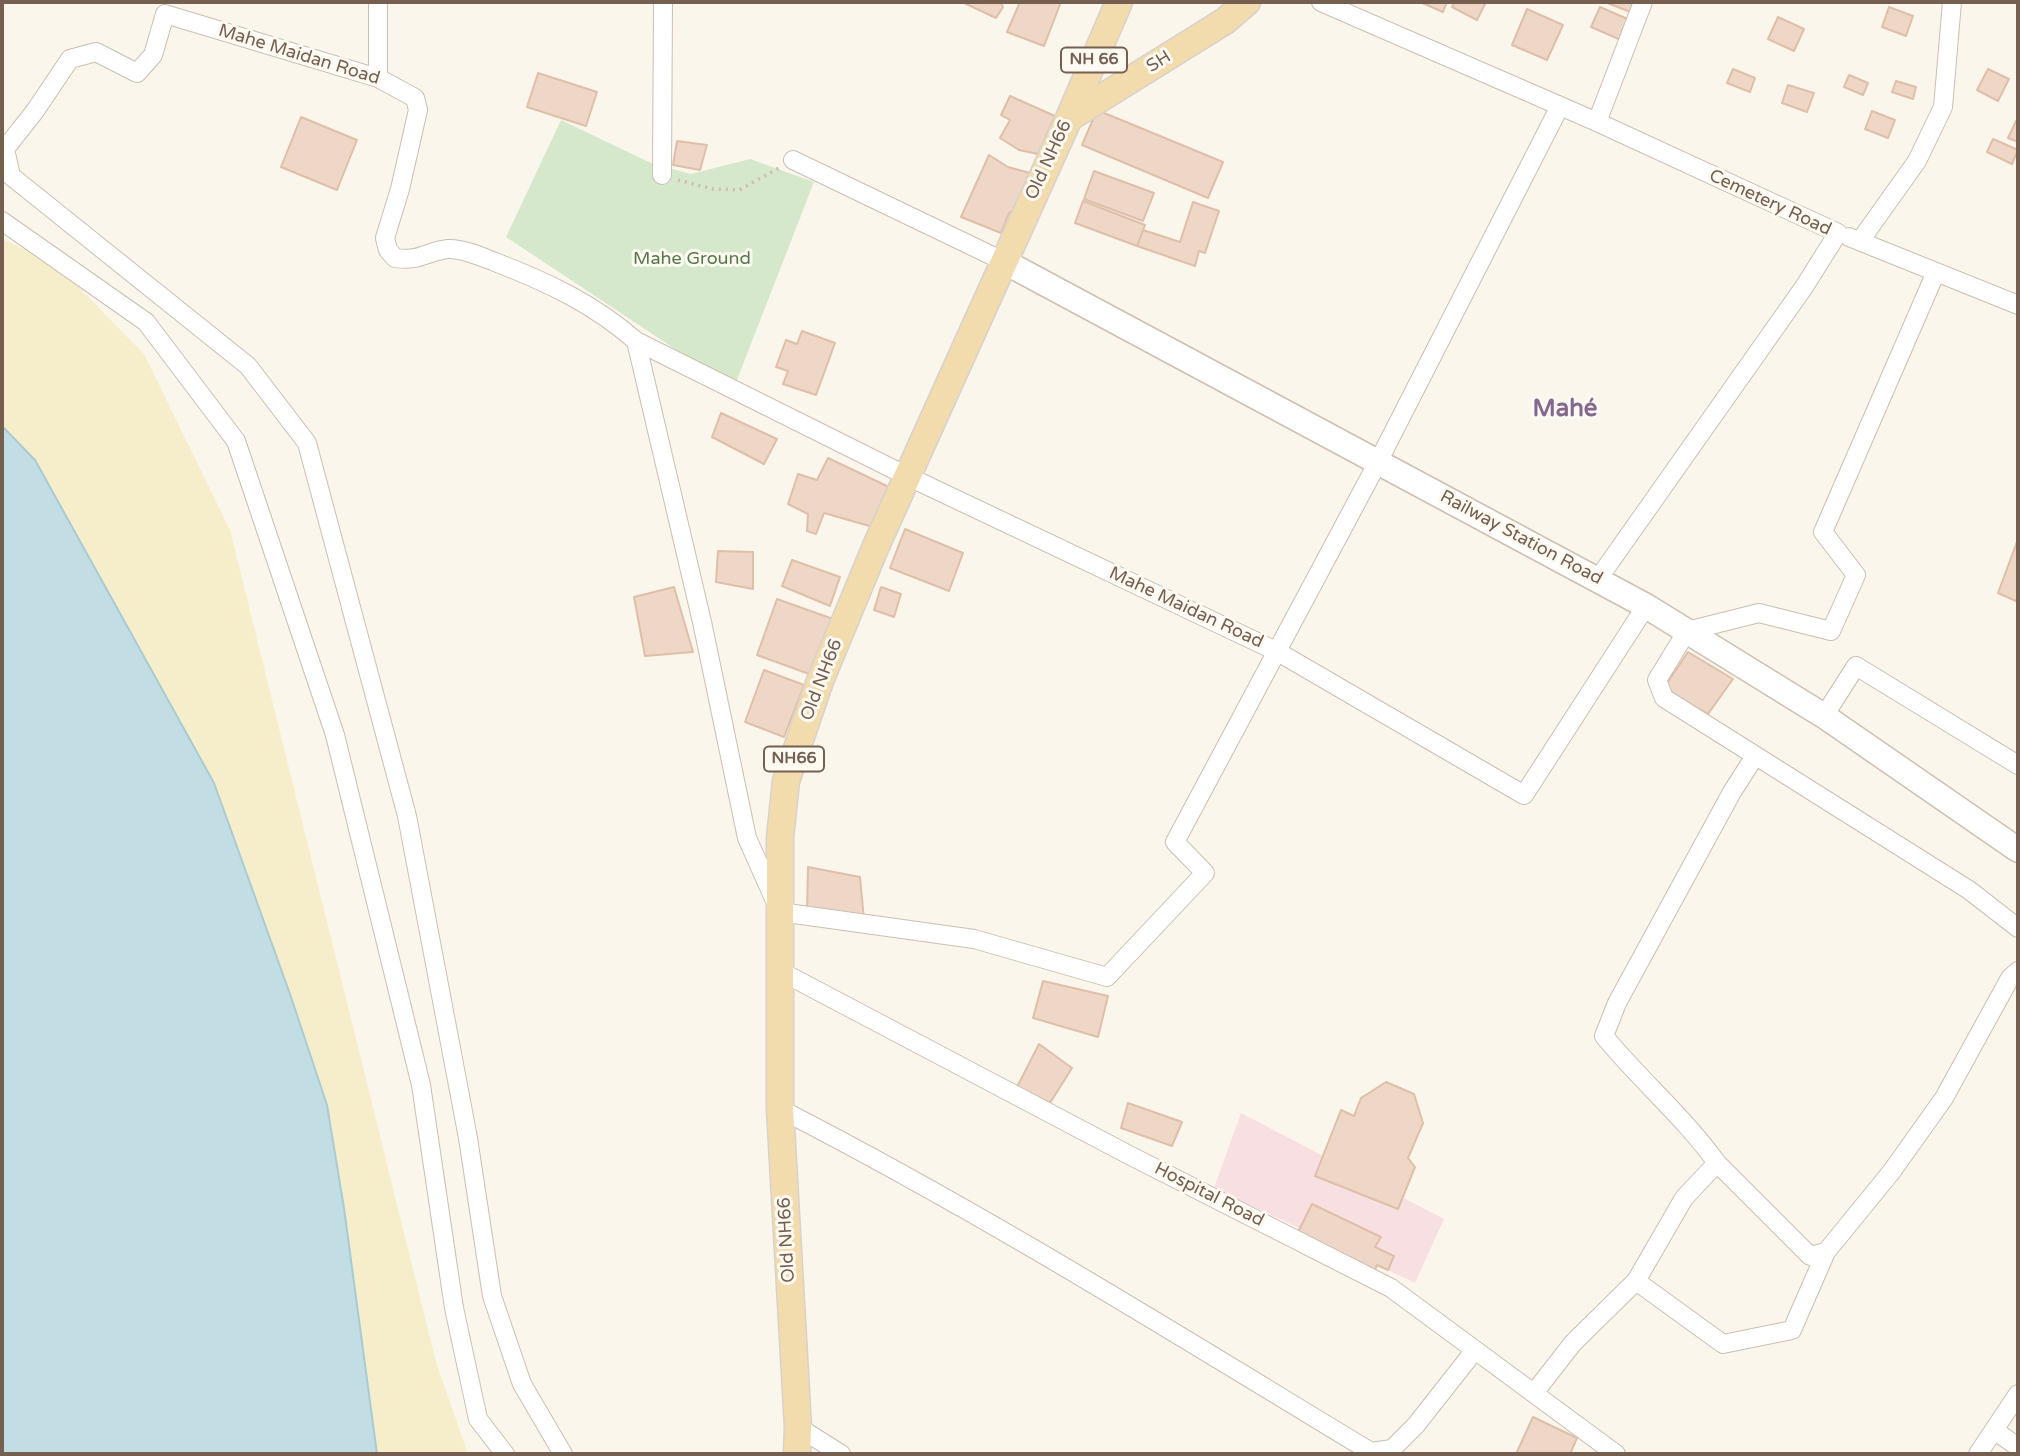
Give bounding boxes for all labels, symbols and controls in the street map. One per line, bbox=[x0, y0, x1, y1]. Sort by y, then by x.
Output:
street label: Mahe Maidan Road bbox=[216, 20, 382, 90]
street label: SH bbox=[1143, 46, 1175, 78]
road number: NH 66 bbox=[1061, 48, 1127, 72]
street label: Old NH66 bbox=[1021, 117, 1077, 203]
street label: Cemetery Road bbox=[1705, 165, 1835, 241]
park label: Mahe Ground bbox=[633, 248, 751, 270]
district label: Mahé bbox=[1533, 396, 1597, 424]
street label: Railway Station Road bbox=[1436, 486, 1606, 590]
street label: Mahe Maidan Road bbox=[1105, 563, 1267, 653]
street label: Old NH66 bbox=[797, 636, 847, 724]
road number: NH66 bbox=[764, 746, 824, 772]
street label: Hospital Road bbox=[1151, 1158, 1267, 1232]
street label: Old NH66 bbox=[774, 1197, 800, 1283]

